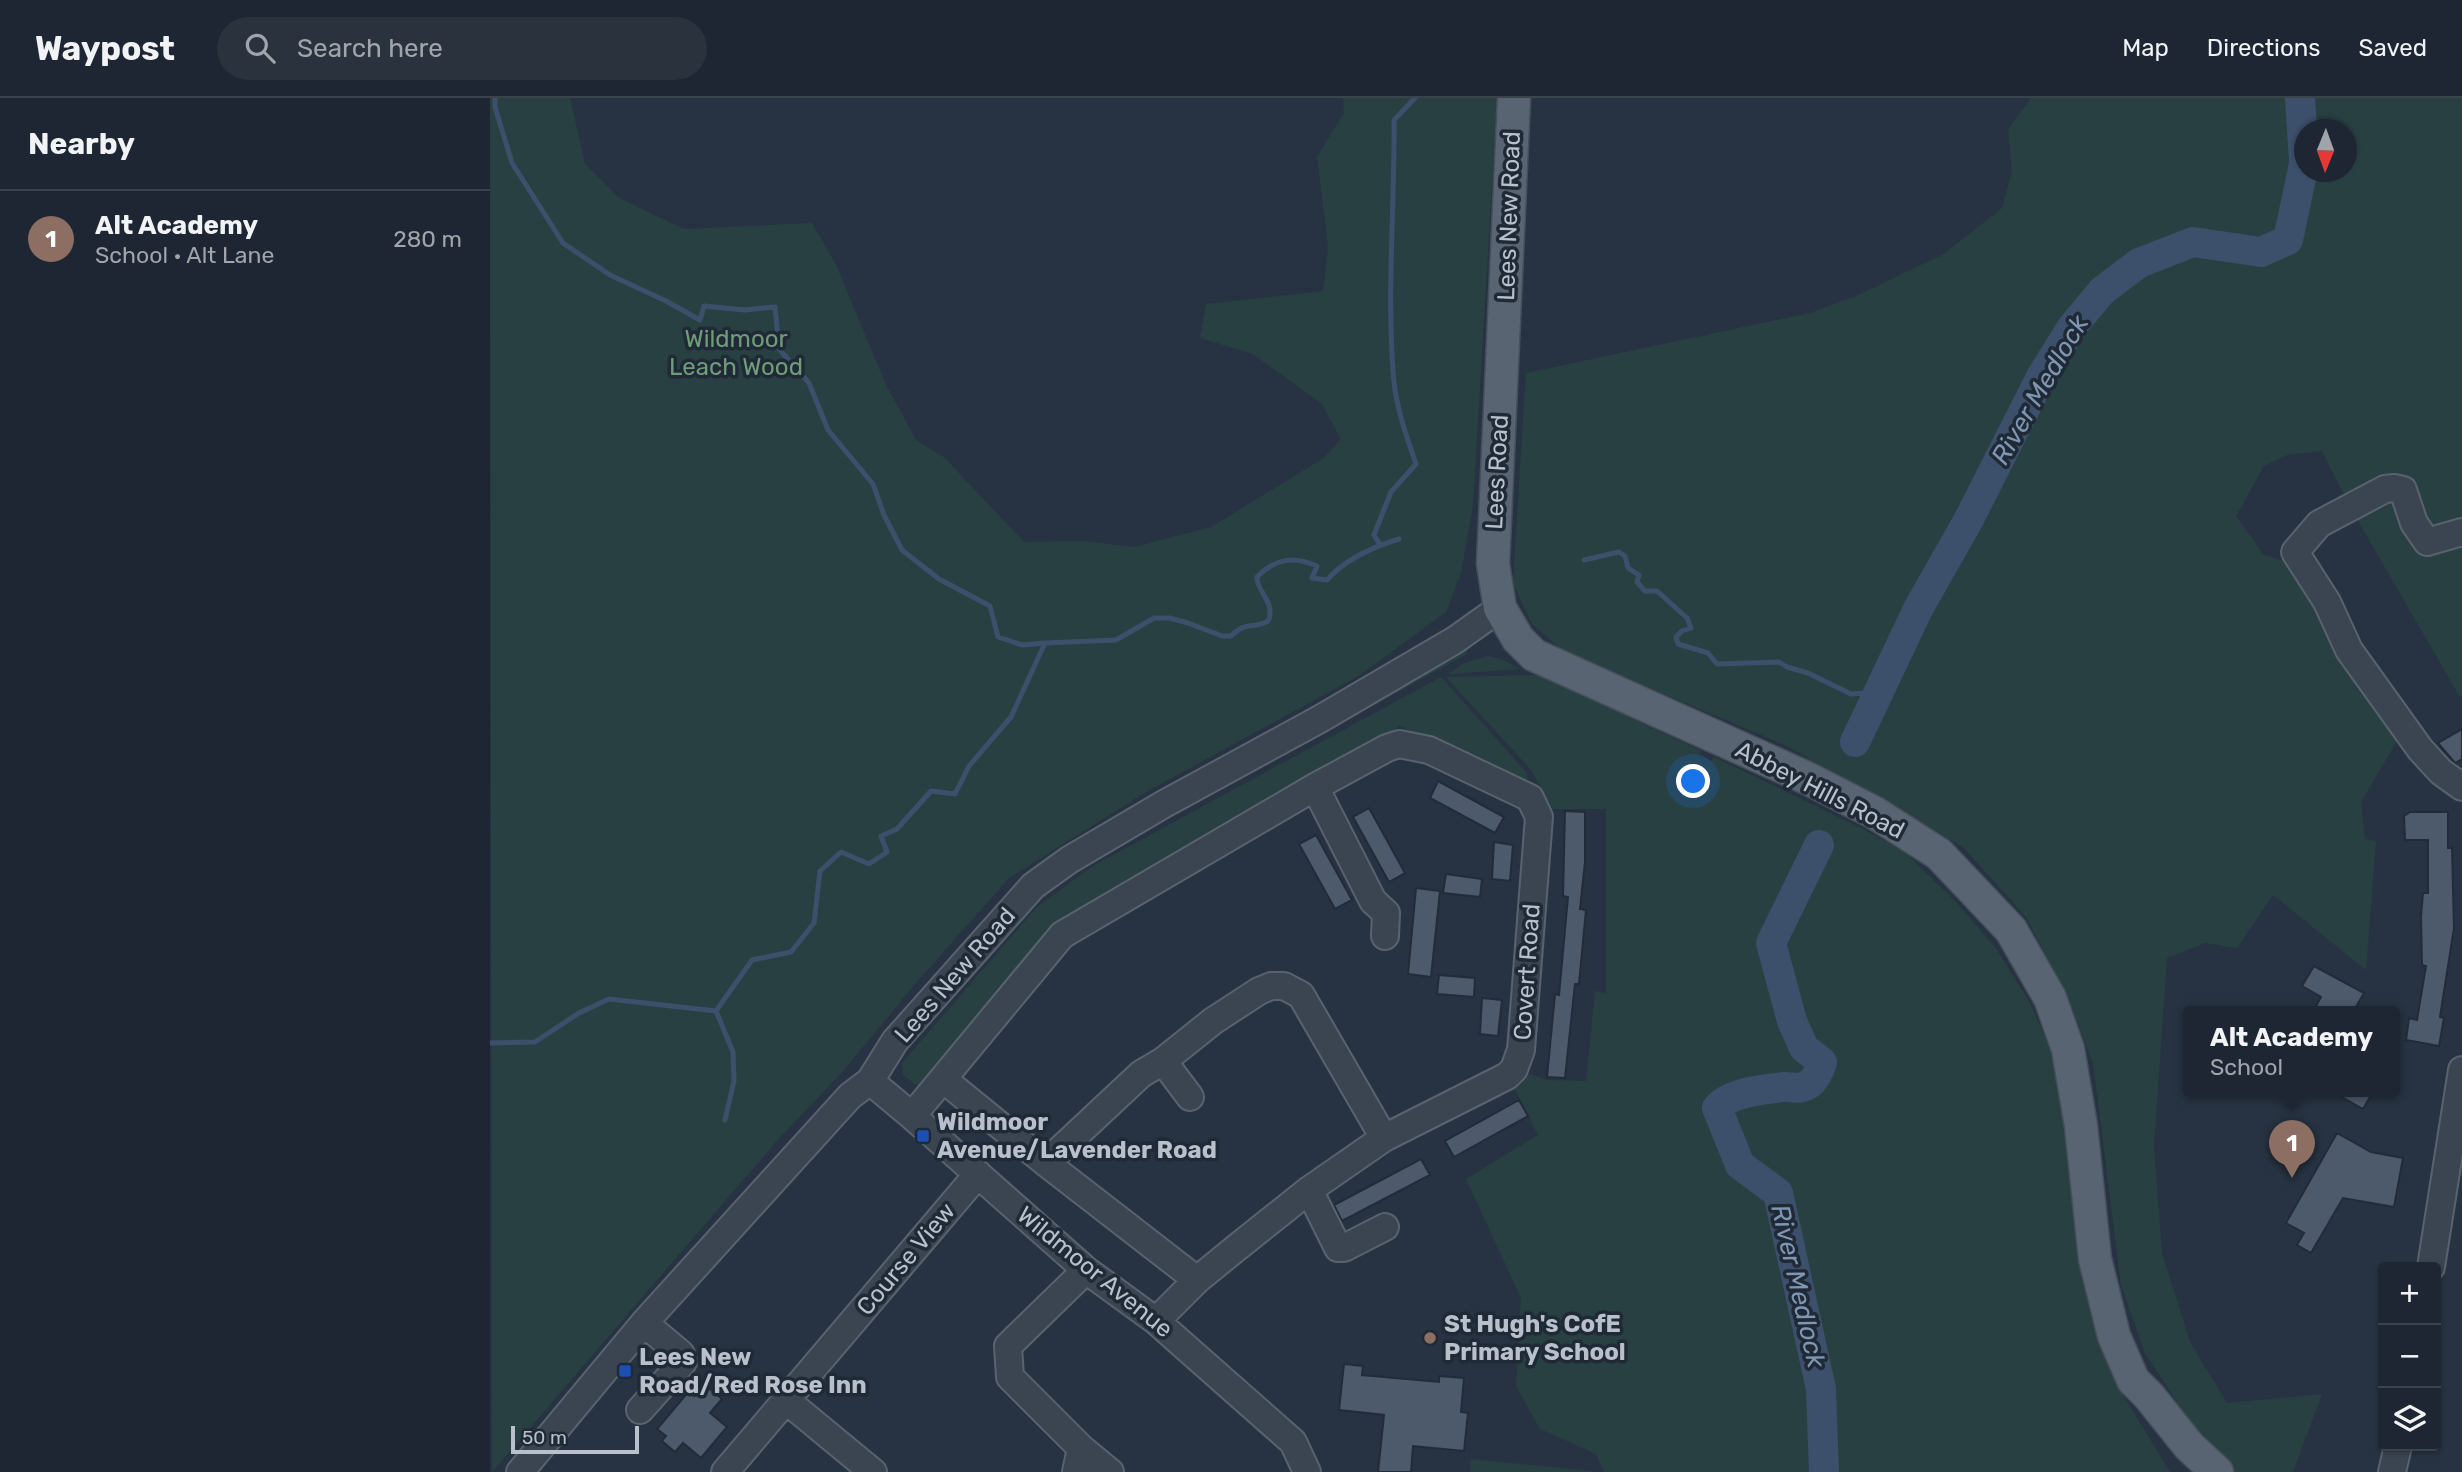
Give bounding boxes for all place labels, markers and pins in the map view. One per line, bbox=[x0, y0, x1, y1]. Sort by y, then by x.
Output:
place label: Wildmoor Avenue/Lavender Road bbox=[937, 1108, 1217, 1164]
pin: 1 bbox=[2269, 1120, 2315, 1178]
marker: Wildmoor Avenue/Lavender Road bbox=[915, 1128, 931, 1144]
place label: St Hugh's CofE Primary School bbox=[1444, 1310, 1626, 1366]
marker: St Hugh's CofE Primary School bbox=[1422, 1330, 1438, 1346]
place label: Lees New Road/Red Rose Inn bbox=[639, 1343, 867, 1399]
marker: Lees New Road/Red Rose Inn bbox=[617, 1363, 633, 1379]

